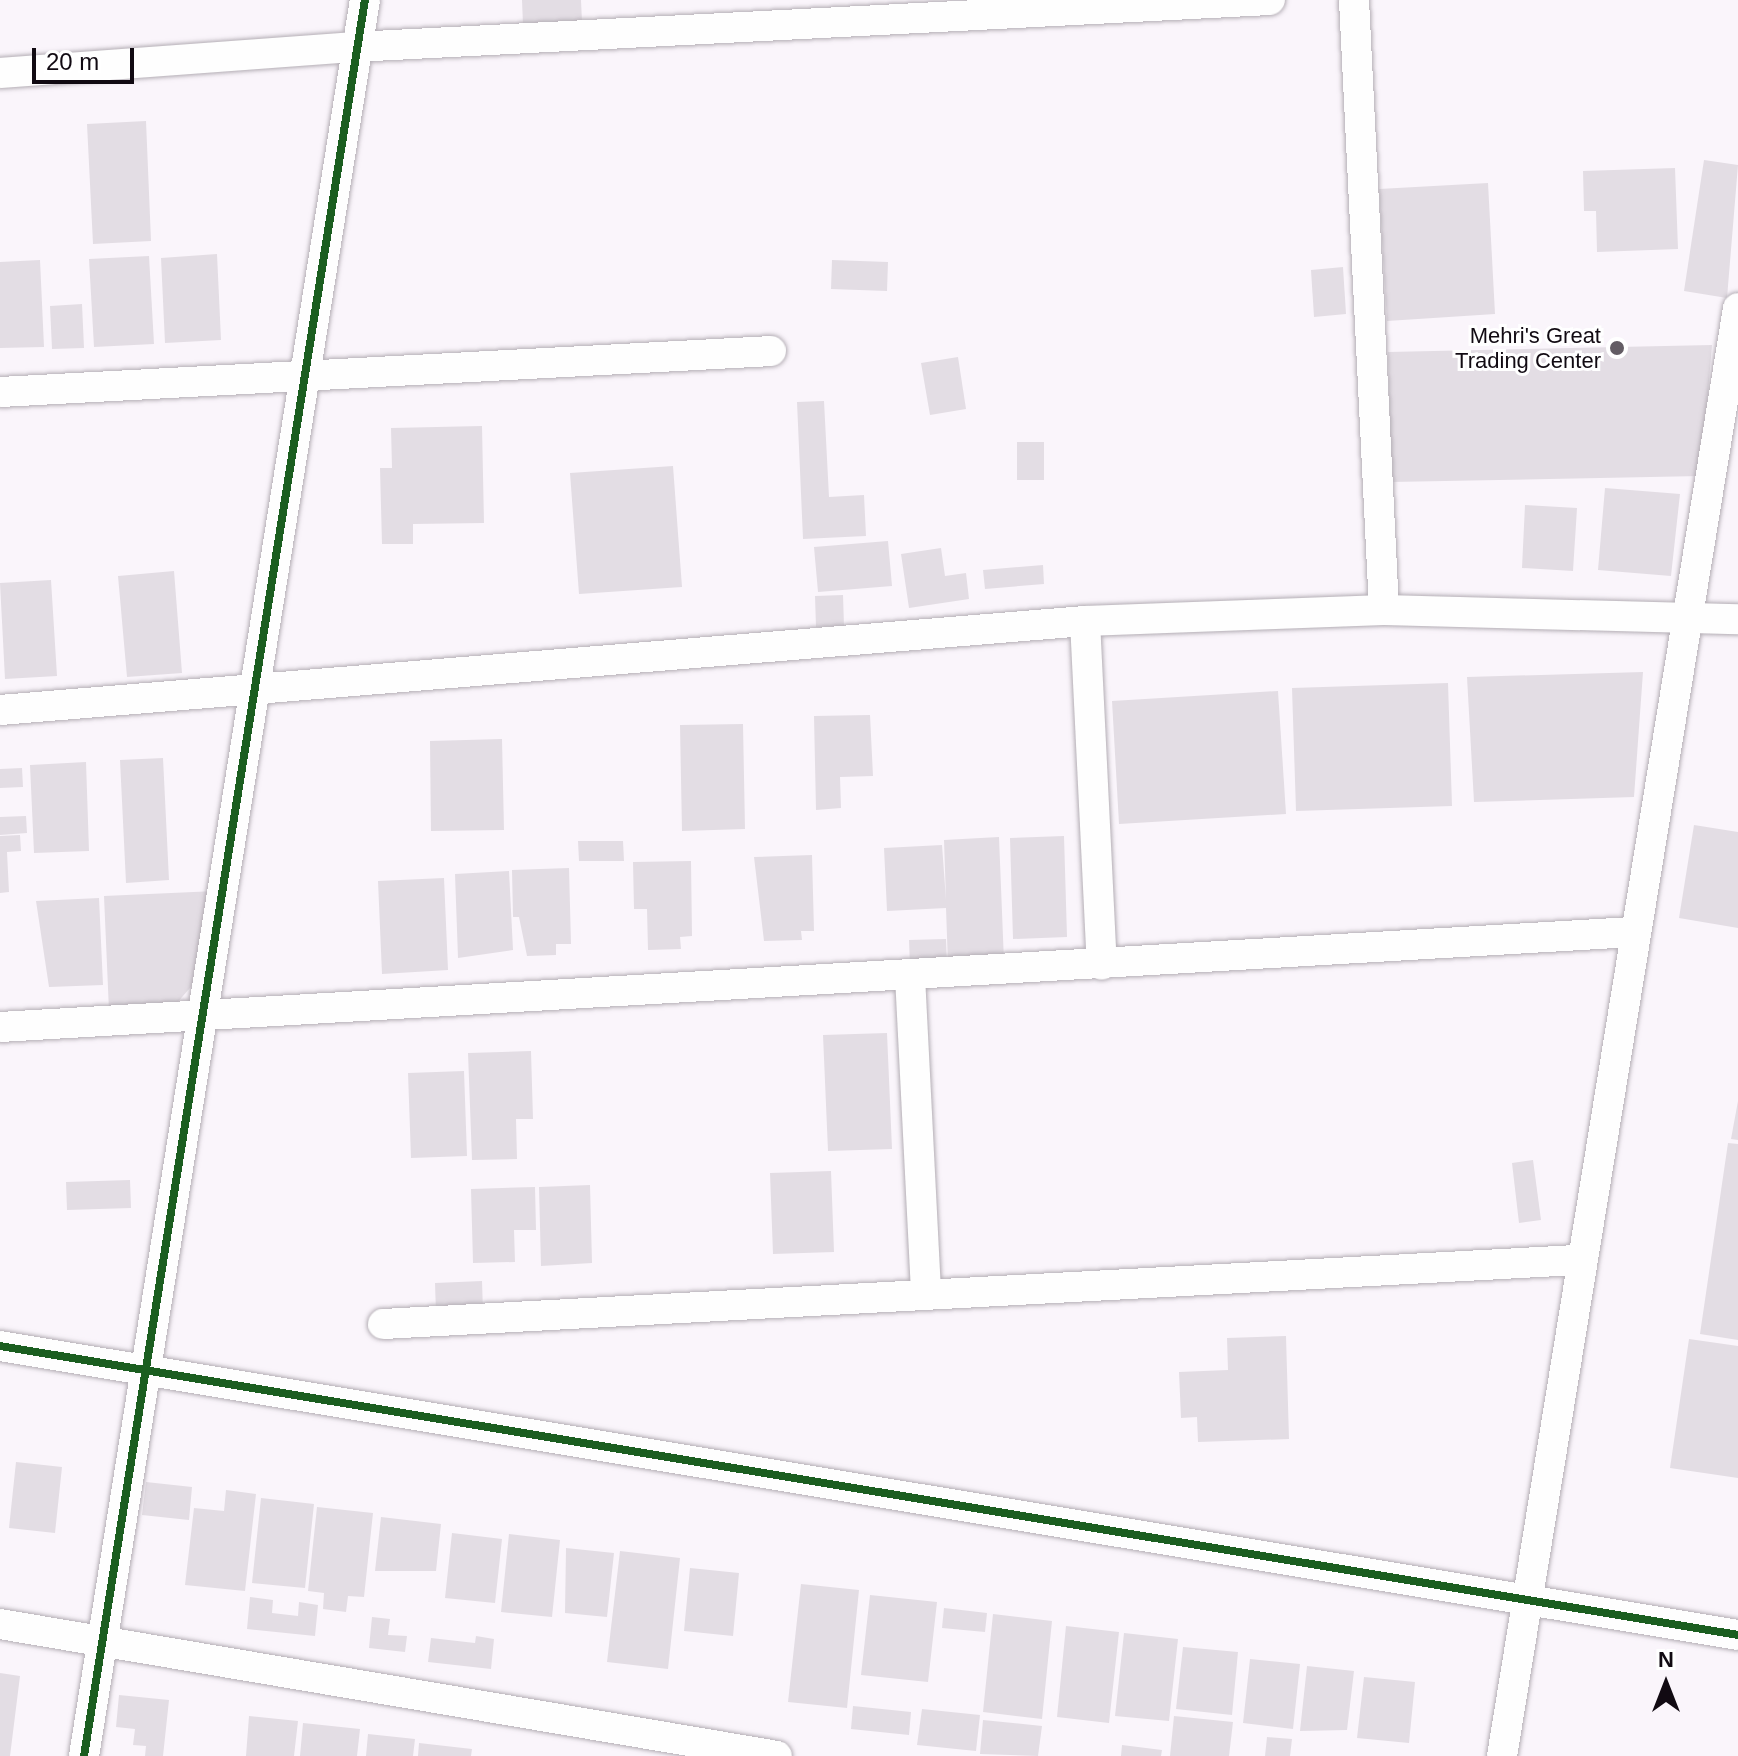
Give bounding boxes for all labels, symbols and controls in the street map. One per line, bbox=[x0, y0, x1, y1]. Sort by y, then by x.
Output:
scale bar bbox=[36, 32, 138, 82]
text: 20 m bbox=[46, 48, 99, 75]
place label: Mehri's Great Trading Center bbox=[1455, 322, 1601, 374]
marker: Mehri's Great Trading Center bbox=[1608, 339, 1626, 357]
north arrow bbox=[1626, 1644, 1706, 1724]
text: N bbox=[1658, 1647, 1674, 1672]

